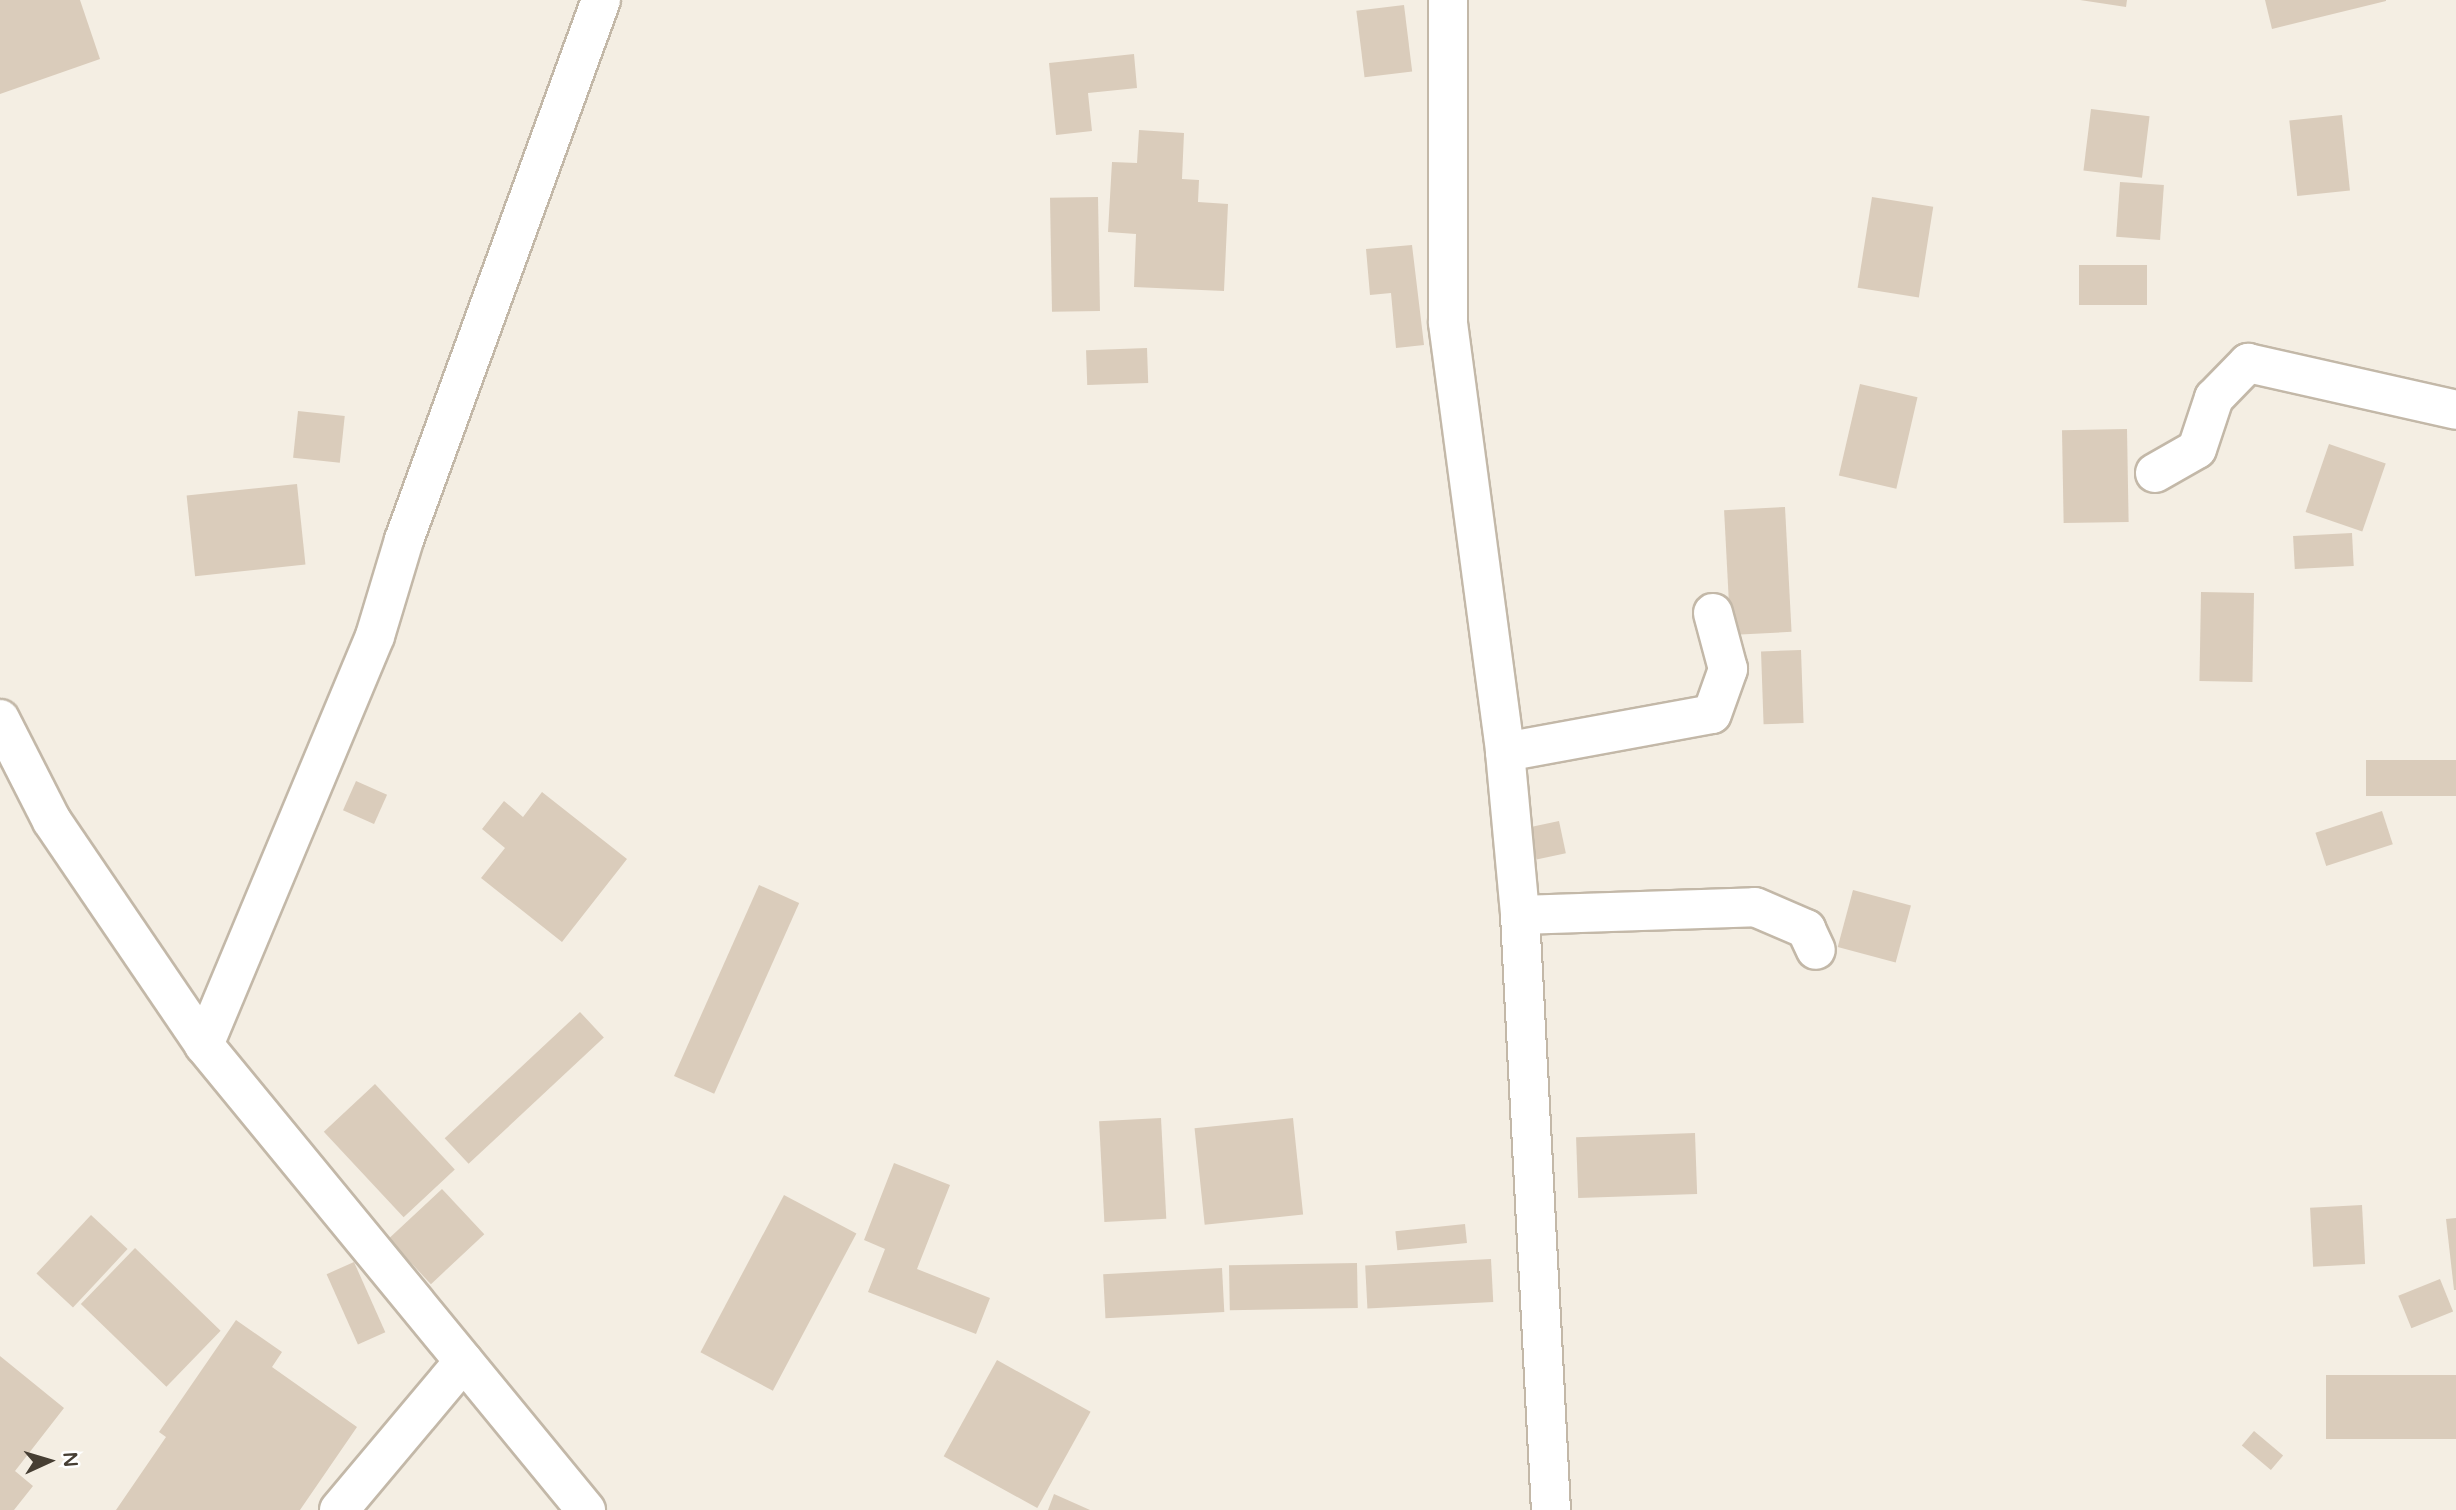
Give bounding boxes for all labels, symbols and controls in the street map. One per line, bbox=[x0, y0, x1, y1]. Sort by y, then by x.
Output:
north arrow bbox=[14, 1426, 84, 1496]
text: N bbox=[58, 1451, 81, 1468]

